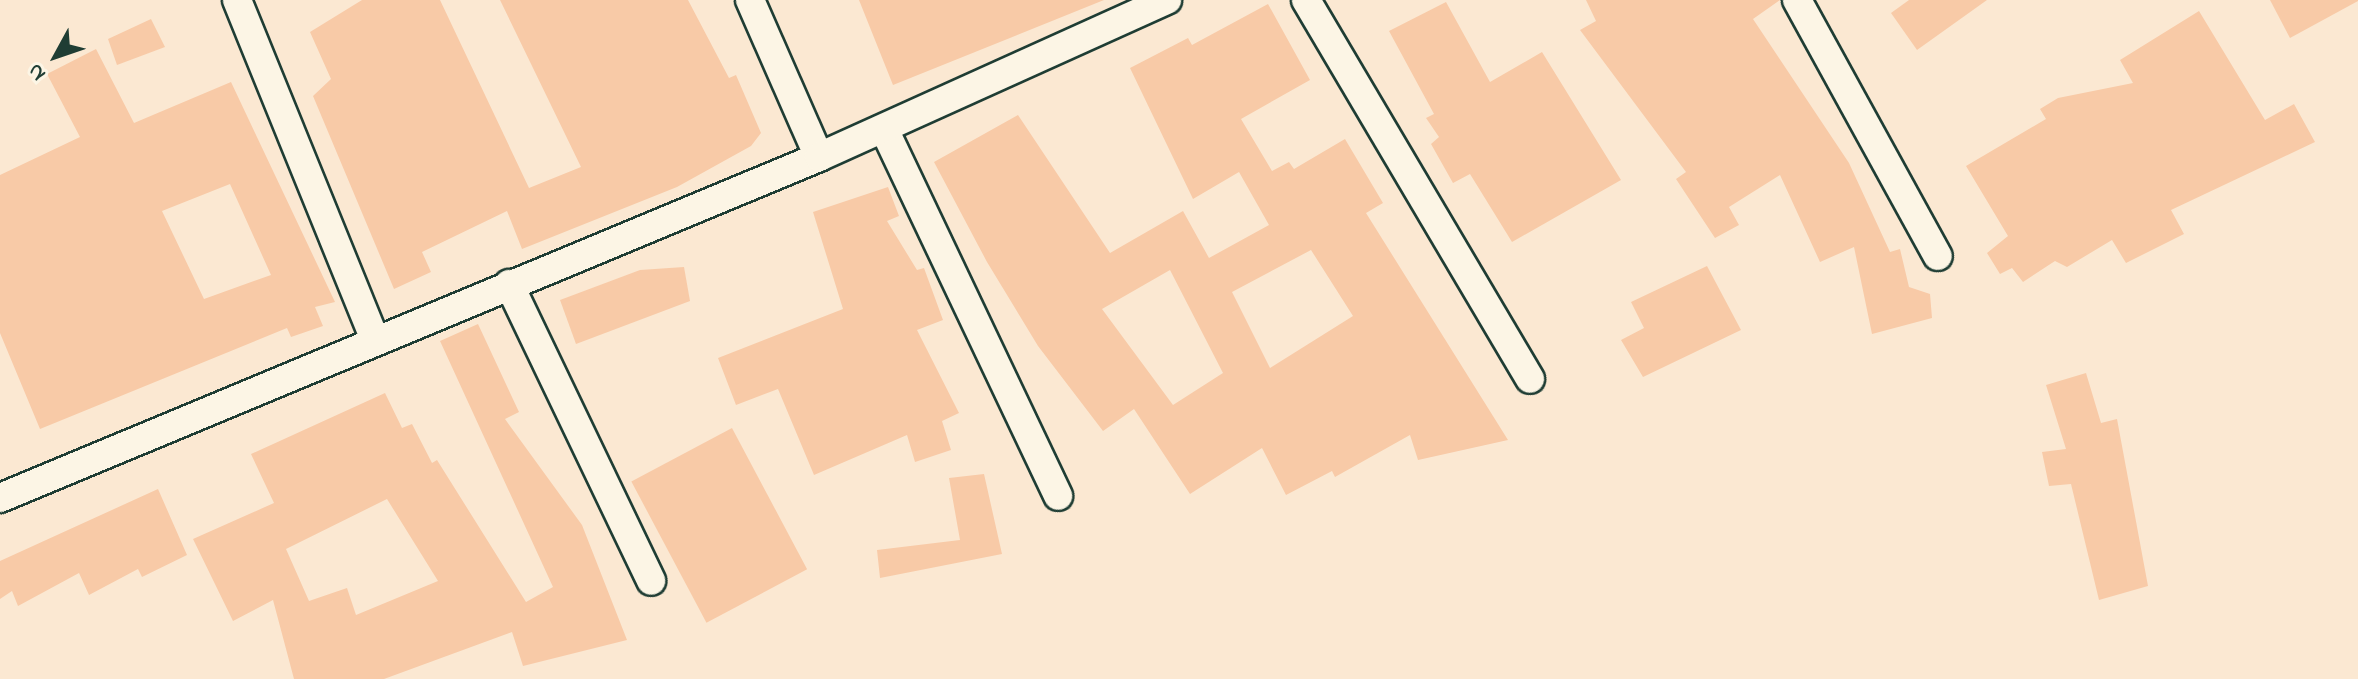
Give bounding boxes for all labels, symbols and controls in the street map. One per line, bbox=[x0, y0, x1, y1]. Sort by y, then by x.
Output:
north arrow bbox=[16, 16, 96, 96]
text: N bbox=[21, 55, 55, 87]

